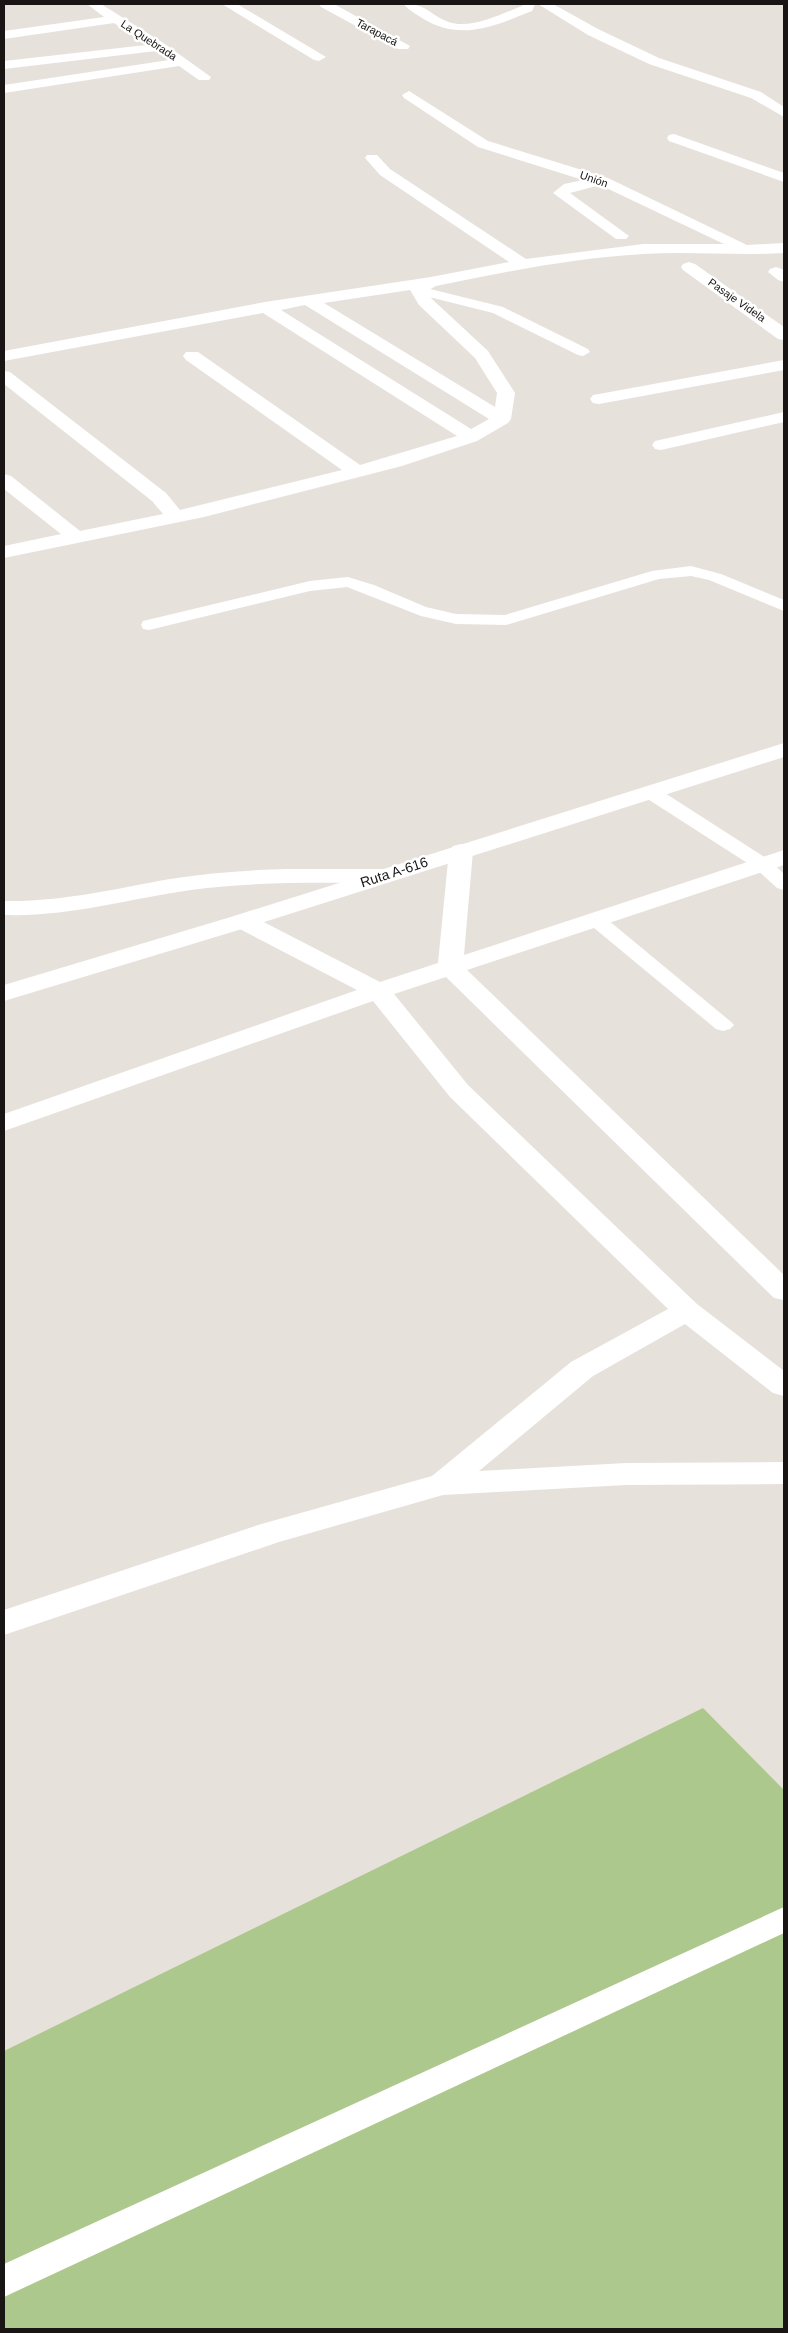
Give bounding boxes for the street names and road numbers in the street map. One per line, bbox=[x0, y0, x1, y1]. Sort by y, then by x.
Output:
street label: Tarapacá bbox=[354, 16, 401, 48]
street label: La Quebrada bbox=[119, 17, 180, 63]
street label: Unión bbox=[578, 169, 610, 189]
street label: Pasaje Videla bbox=[706, 276, 769, 325]
street label: Ruta A-616 bbox=[358, 854, 430, 890]

